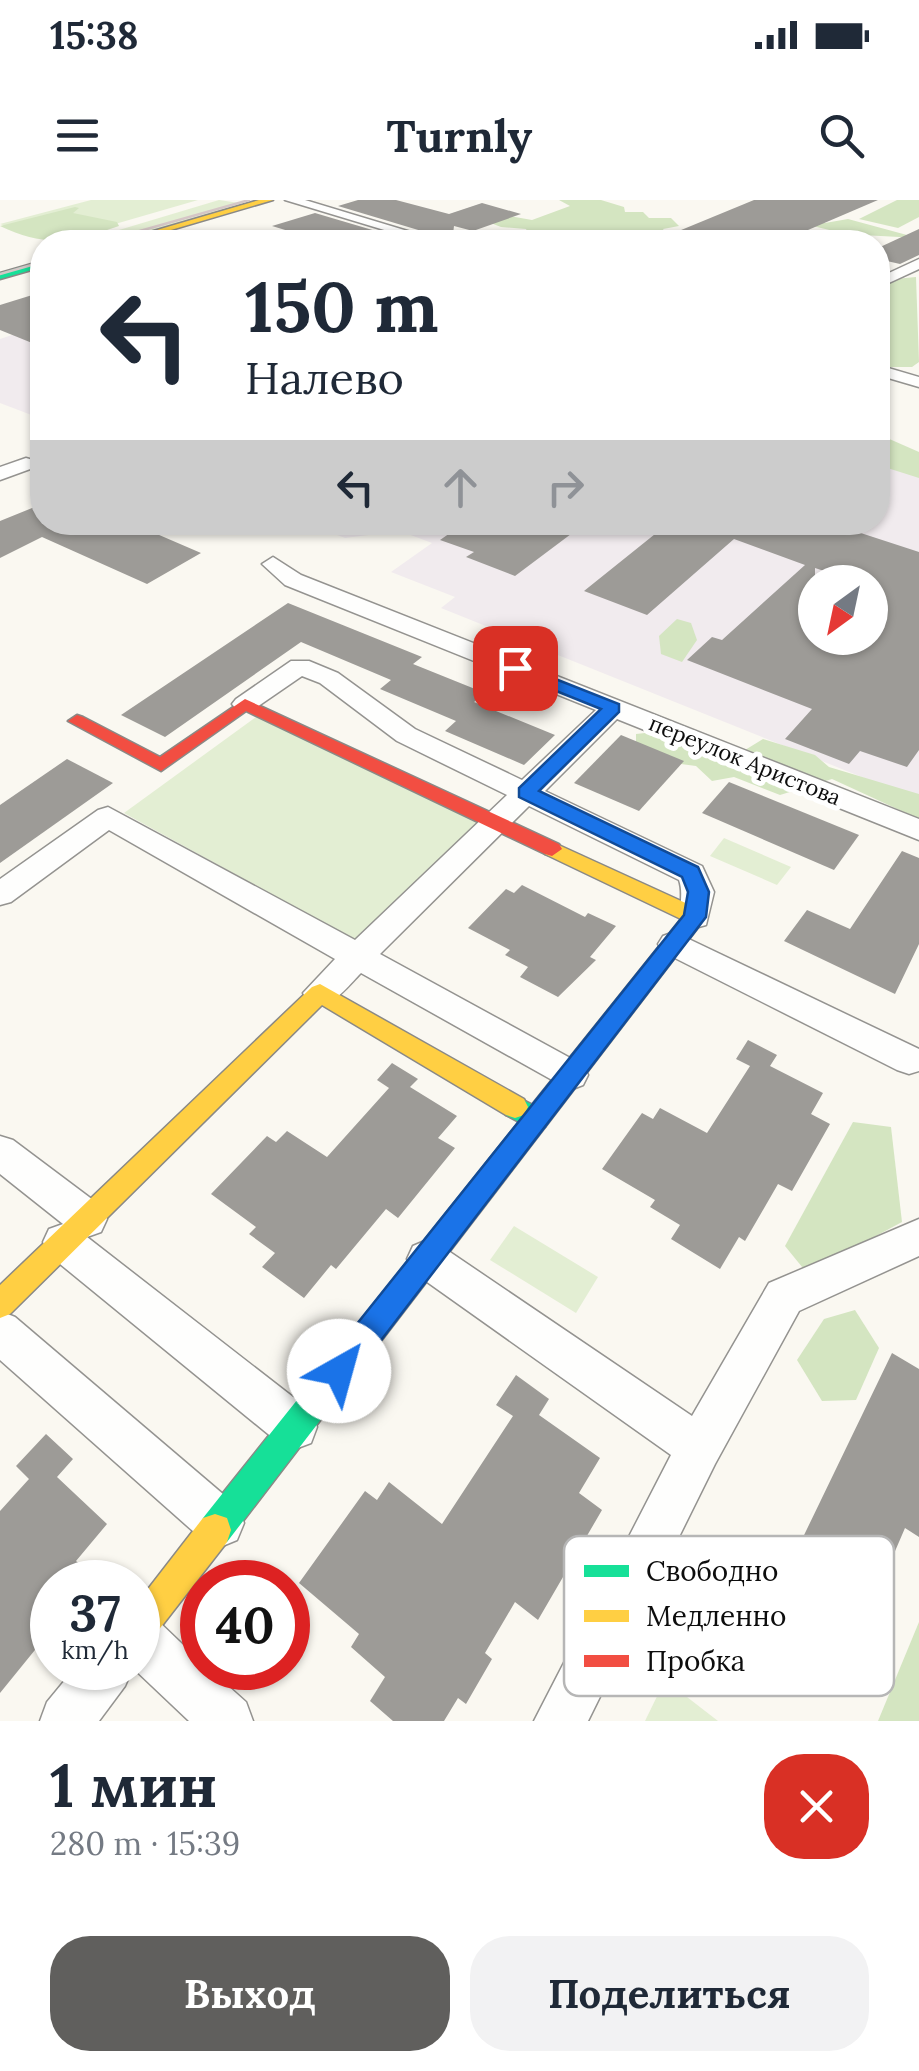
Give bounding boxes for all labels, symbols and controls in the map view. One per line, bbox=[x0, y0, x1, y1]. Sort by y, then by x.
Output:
text: 15:38 bbox=[50, 11, 138, 59]
text: Turnly bbox=[387, 107, 532, 164]
icon: menu bbox=[50, 108, 105, 163]
icon: search bbox=[814, 108, 869, 163]
text: 150 m bbox=[245, 262, 439, 351]
icon: left bbox=[80, 270, 210, 400]
text: Налево bbox=[245, 349, 404, 406]
icon: left bbox=[328, 460, 383, 515]
icon: ahead bbox=[433, 460, 488, 515]
icon: right bbox=[538, 460, 593, 515]
north arrow bbox=[798, 565, 888, 655]
map controls bbox=[798, 565, 888, 655]
pin bbox=[473, 626, 558, 711]
icon: arrive bbox=[488, 641, 543, 696]
street label: переулок Аристова bbox=[645, 709, 845, 811]
position arrow bbox=[287, 1319, 391, 1423]
legend bbox=[564, 1536, 894, 1696]
text: Свободно bbox=[646, 1553, 779, 1589]
speed limit sign: 40 bbox=[180, 1560, 310, 1690]
text: 37 bbox=[69, 1581, 121, 1645]
text: Медленно bbox=[646, 1598, 786, 1634]
text: km/h bbox=[61, 1634, 129, 1666]
text: Пробка bbox=[646, 1643, 745, 1679]
text: 1 мин bbox=[50, 1747, 218, 1823]
button: close bbox=[764, 1754, 869, 1859]
text: 280 m · 15:39 bbox=[50, 1823, 240, 1864]
button: Выход bbox=[50, 1936, 450, 2051]
button: Поделиться bbox=[470, 1936, 869, 2051]

